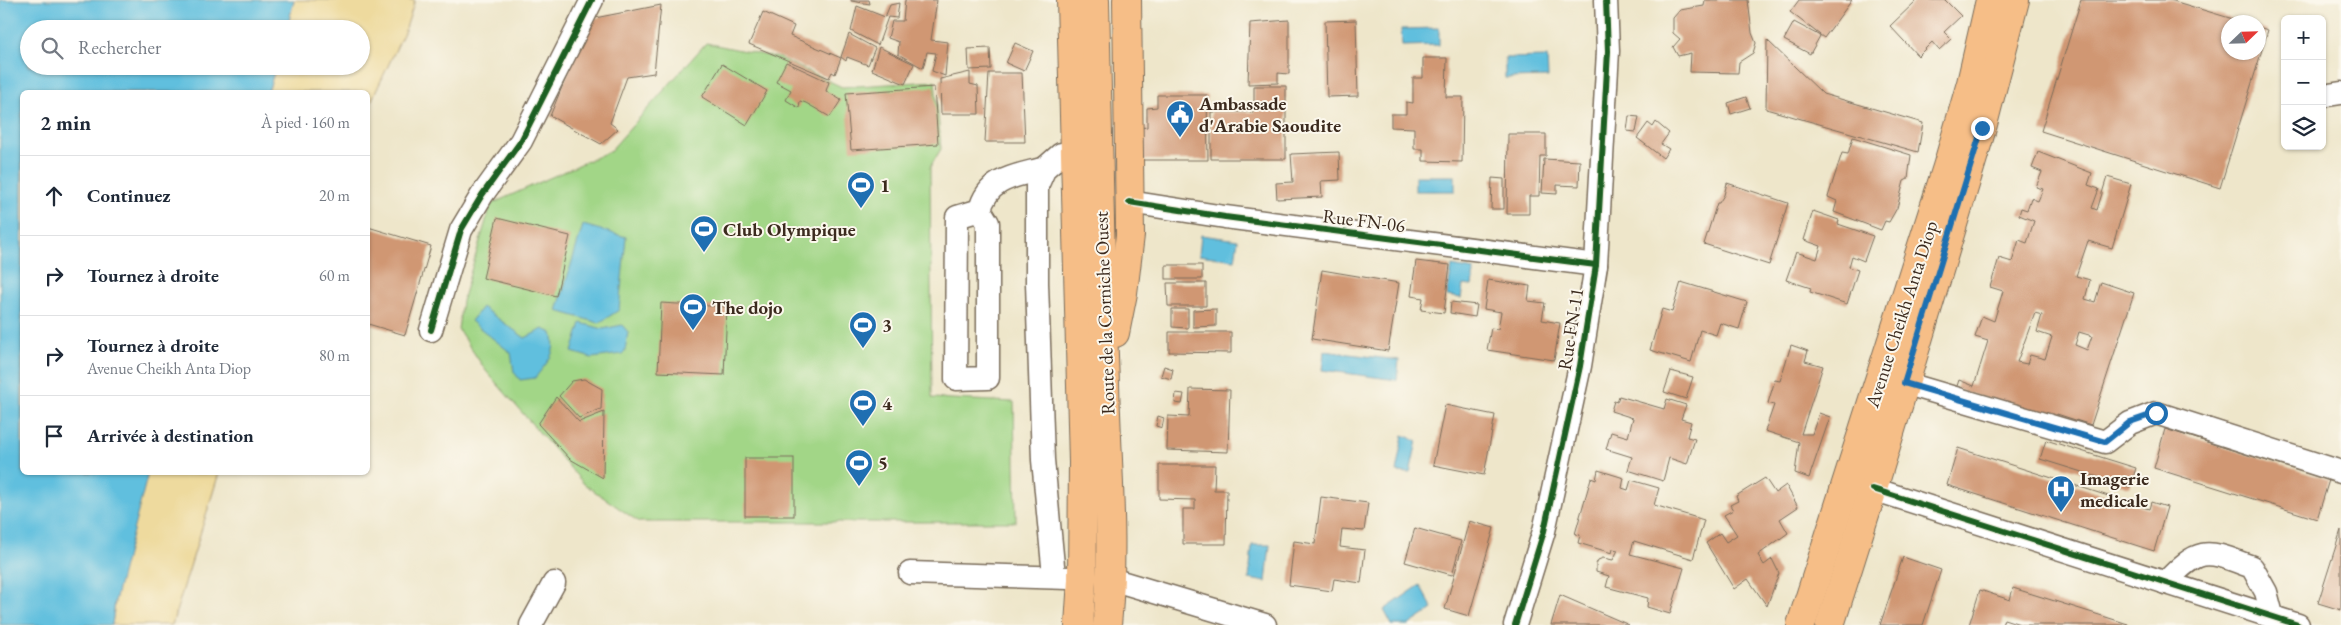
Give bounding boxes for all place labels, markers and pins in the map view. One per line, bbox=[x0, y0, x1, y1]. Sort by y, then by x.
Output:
place label: Ambassade d'Arabie Saoudite bbox=[1198, 91, 1341, 138]
public building icon: Ambassade d'Arabie Saoudite bbox=[1165, 99, 1195, 138]
sports icon: 1 bbox=[846, 170, 876, 209]
place label: 1 bbox=[880, 173, 890, 198]
sports icon: Club Olympique bbox=[689, 214, 719, 253]
place label: Club Olympique bbox=[723, 217, 856, 242]
sports icon: The dojo bbox=[678, 292, 708, 331]
place label: The dojo bbox=[712, 295, 783, 320]
sports icon: 3 bbox=[848, 310, 878, 349]
place label: 3 bbox=[882, 313, 892, 338]
sports icon: 4 bbox=[848, 388, 878, 427]
place label: 4 bbox=[882, 391, 893, 416]
sports icon: 5 bbox=[844, 448, 874, 487]
place label: 5 bbox=[878, 451, 888, 476]
place label: Imagerie medicale bbox=[2080, 466, 2149, 513]
hospital icon: Imagerie medicale bbox=[2046, 474, 2076, 513]

